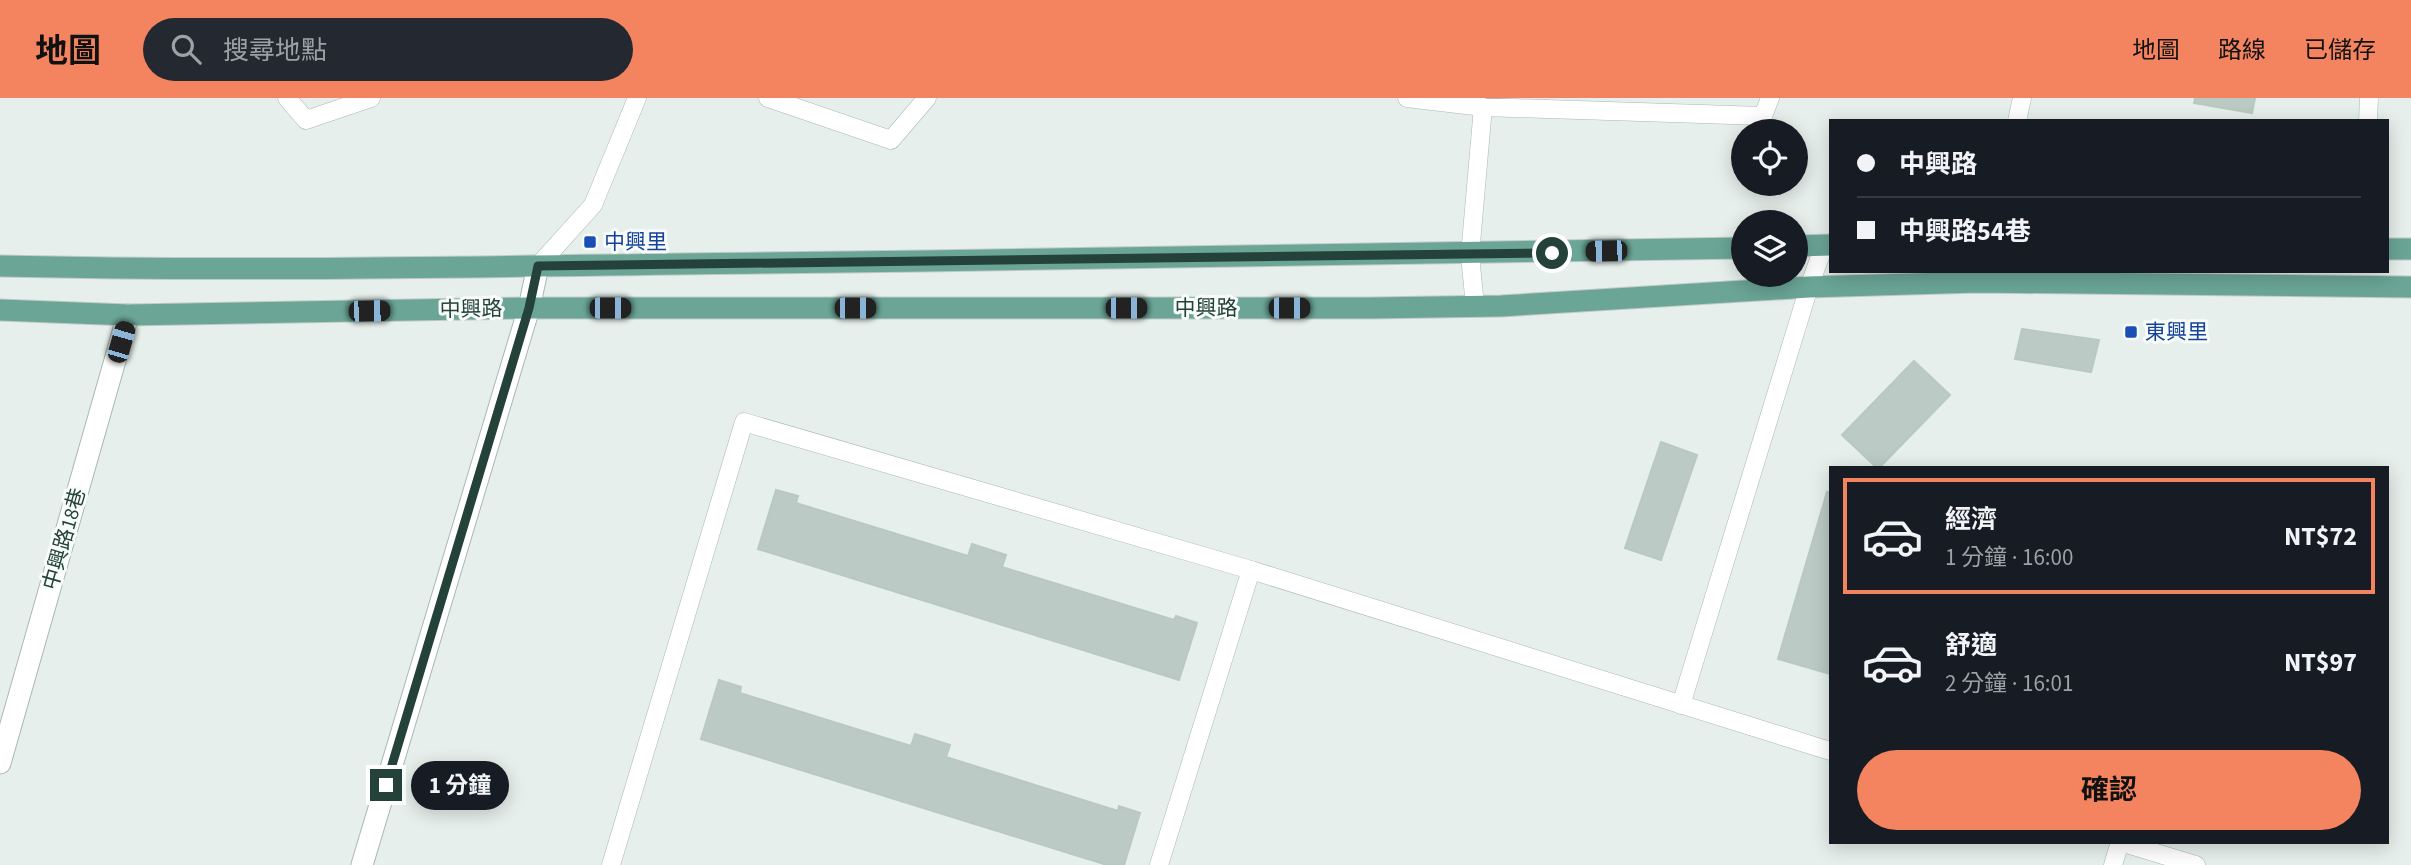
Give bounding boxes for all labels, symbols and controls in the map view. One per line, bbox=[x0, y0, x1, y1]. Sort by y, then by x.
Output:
search box bbox=[143, 18, 633, 81]
text: 地圖 bbox=[35, 28, 101, 75]
icon: search bbox=[167, 30, 205, 68]
text: 搜尋地點 bbox=[223, 32, 327, 69]
text: 地圖 bbox=[2132, 33, 2180, 68]
text: 路線 bbox=[2218, 33, 2266, 68]
text: 已儲存 bbox=[2304, 33, 2376, 68]
map controls bbox=[1731, 119, 1808, 287]
button: locate bbox=[1731, 119, 1808, 196]
text: 中興路 bbox=[1899, 146, 1977, 183]
button: layers bbox=[1731, 210, 1808, 287]
text: 中興路54巷 bbox=[1899, 213, 2030, 250]
place label: 中興里 bbox=[604, 227, 667, 257]
marker: 中興里 bbox=[582, 234, 598, 250]
route start bbox=[1536, 237, 1568, 269]
car bbox=[1585, 240, 1628, 262]
street label: 中興路 bbox=[439, 293, 503, 325]
street label: 中興路 bbox=[1175, 293, 1238, 323]
car bbox=[590, 298, 632, 319]
car bbox=[835, 298, 877, 319]
car bbox=[1106, 298, 1148, 319]
car bbox=[1269, 298, 1311, 319]
car bbox=[348, 300, 391, 322]
place label: 東興里 bbox=[2145, 317, 2208, 347]
car bbox=[106, 319, 137, 365]
marker: 東興里 bbox=[2123, 324, 2139, 340]
street label: 中興路18巷 bbox=[35, 484, 93, 594]
text: 經濟 bbox=[1945, 501, 1997, 538]
icon: car bbox=[1861, 505, 1924, 568]
text: NT$72 bbox=[2284, 518, 2357, 555]
text: 1 分鐘 · 16:00 bbox=[1945, 541, 2073, 574]
text: 舒適 bbox=[1945, 627, 1997, 664]
icon: car bbox=[1861, 631, 1924, 694]
text: NT$97 bbox=[2284, 644, 2357, 681]
text: 2 分鐘 · 16:01 bbox=[1945, 667, 2073, 700]
button: 確認 bbox=[1857, 750, 2361, 830]
callout: 1 分鐘 bbox=[410, 760, 508, 810]
route end bbox=[370, 769, 402, 801]
text: 1 分鐘 bbox=[429, 769, 491, 802]

